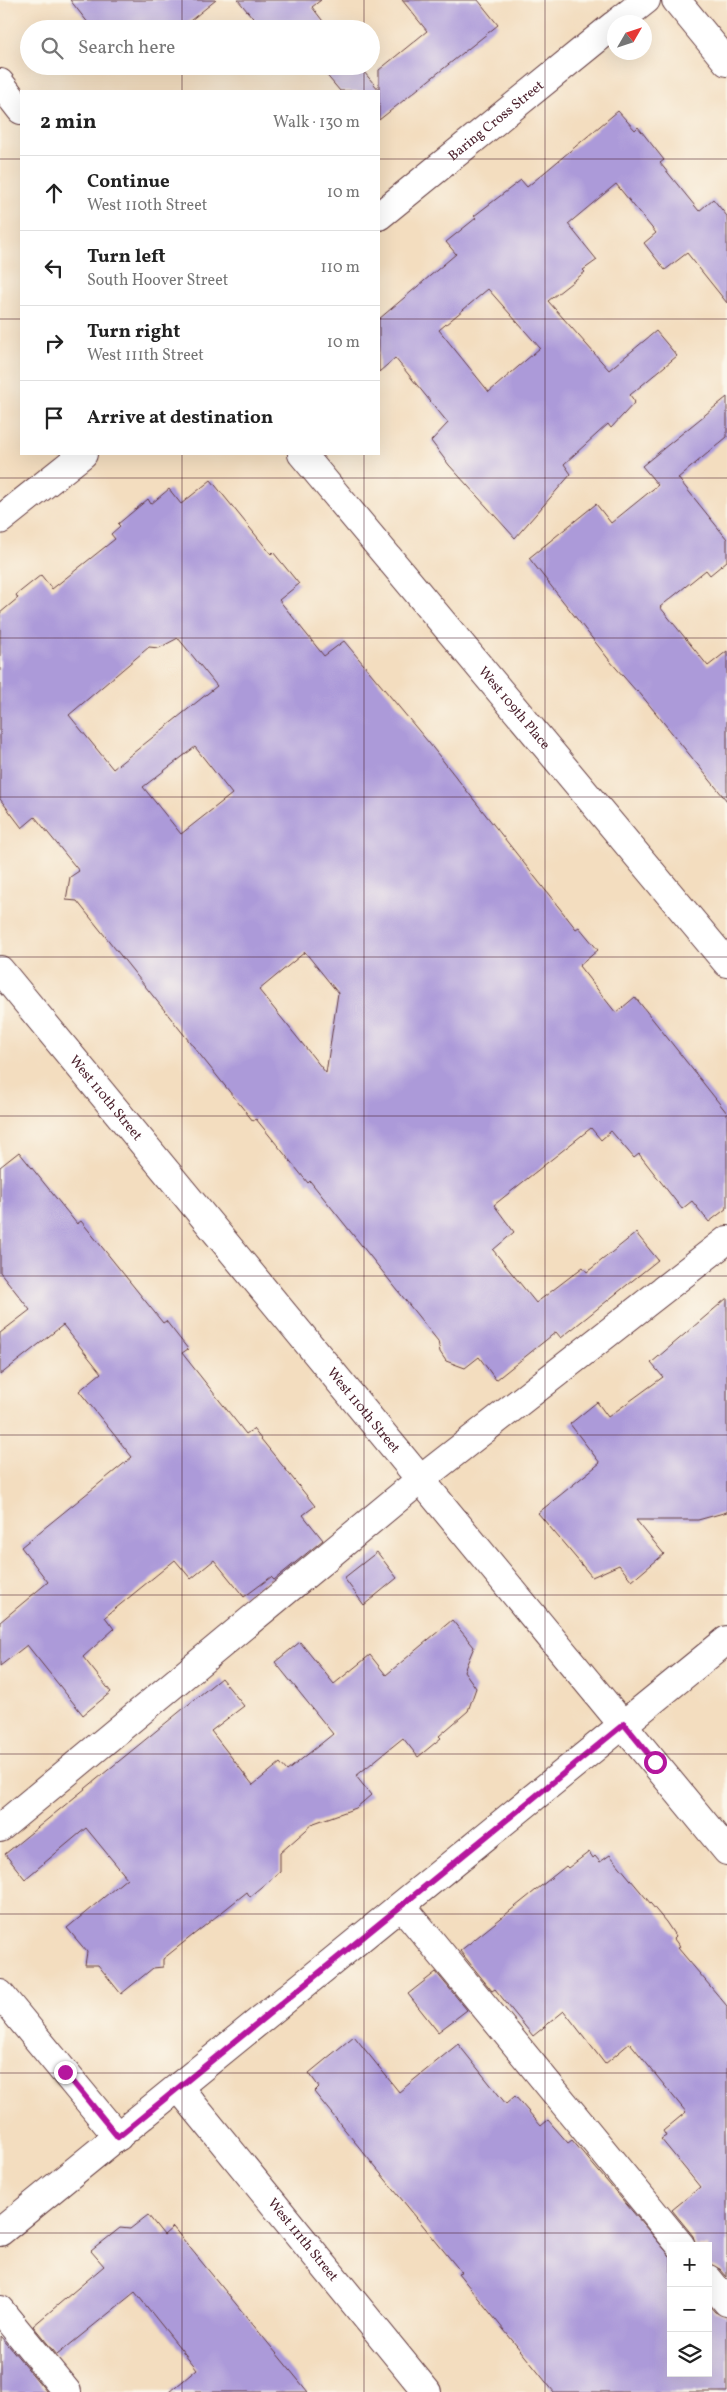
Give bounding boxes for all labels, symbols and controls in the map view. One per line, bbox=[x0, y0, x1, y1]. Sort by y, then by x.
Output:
north arrow bbox=[607, 15, 652, 60]
search box bbox=[20, 20, 380, 75]
icon: search bbox=[38, 34, 66, 62]
text: Search here bbox=[78, 35, 175, 61]
street label: Baring Cross Street bbox=[444, 76, 548, 165]
text: 2 min bbox=[40, 108, 97, 137]
text: Walk · 130 m bbox=[273, 112, 360, 134]
text: Continue bbox=[87, 169, 170, 195]
icon: ahead bbox=[40, 179, 68, 207]
text: 10 m bbox=[327, 182, 360, 204]
text: West 110th Street bbox=[87, 195, 207, 217]
text: Turn left bbox=[87, 244, 166, 270]
icon: left bbox=[40, 254, 68, 282]
text: 110 m bbox=[321, 257, 360, 279]
text: South Hoover Street bbox=[87, 270, 228, 292]
text: Turn right bbox=[87, 319, 180, 345]
icon: right bbox=[40, 329, 68, 357]
text: 10 m bbox=[327, 332, 360, 354]
text: West 111th Street bbox=[87, 345, 204, 367]
icon: arrive bbox=[40, 404, 68, 432]
text: Arrive at destination bbox=[87, 405, 273, 431]
street label: West 109th Place bbox=[474, 662, 555, 754]
street label: West 110th Street bbox=[65, 1051, 147, 1145]
street label: West 110th Street bbox=[323, 1364, 404, 1457]
route start bbox=[644, 1751, 667, 1774]
route end bbox=[54, 2061, 77, 2084]
street label: West 111th Street bbox=[263, 2194, 343, 2286]
map controls bbox=[667, 2242, 712, 2377]
button: + bbox=[667, 2242, 712, 2287]
button: − bbox=[667, 2287, 712, 2332]
button: layers bbox=[667, 2332, 712, 2377]

